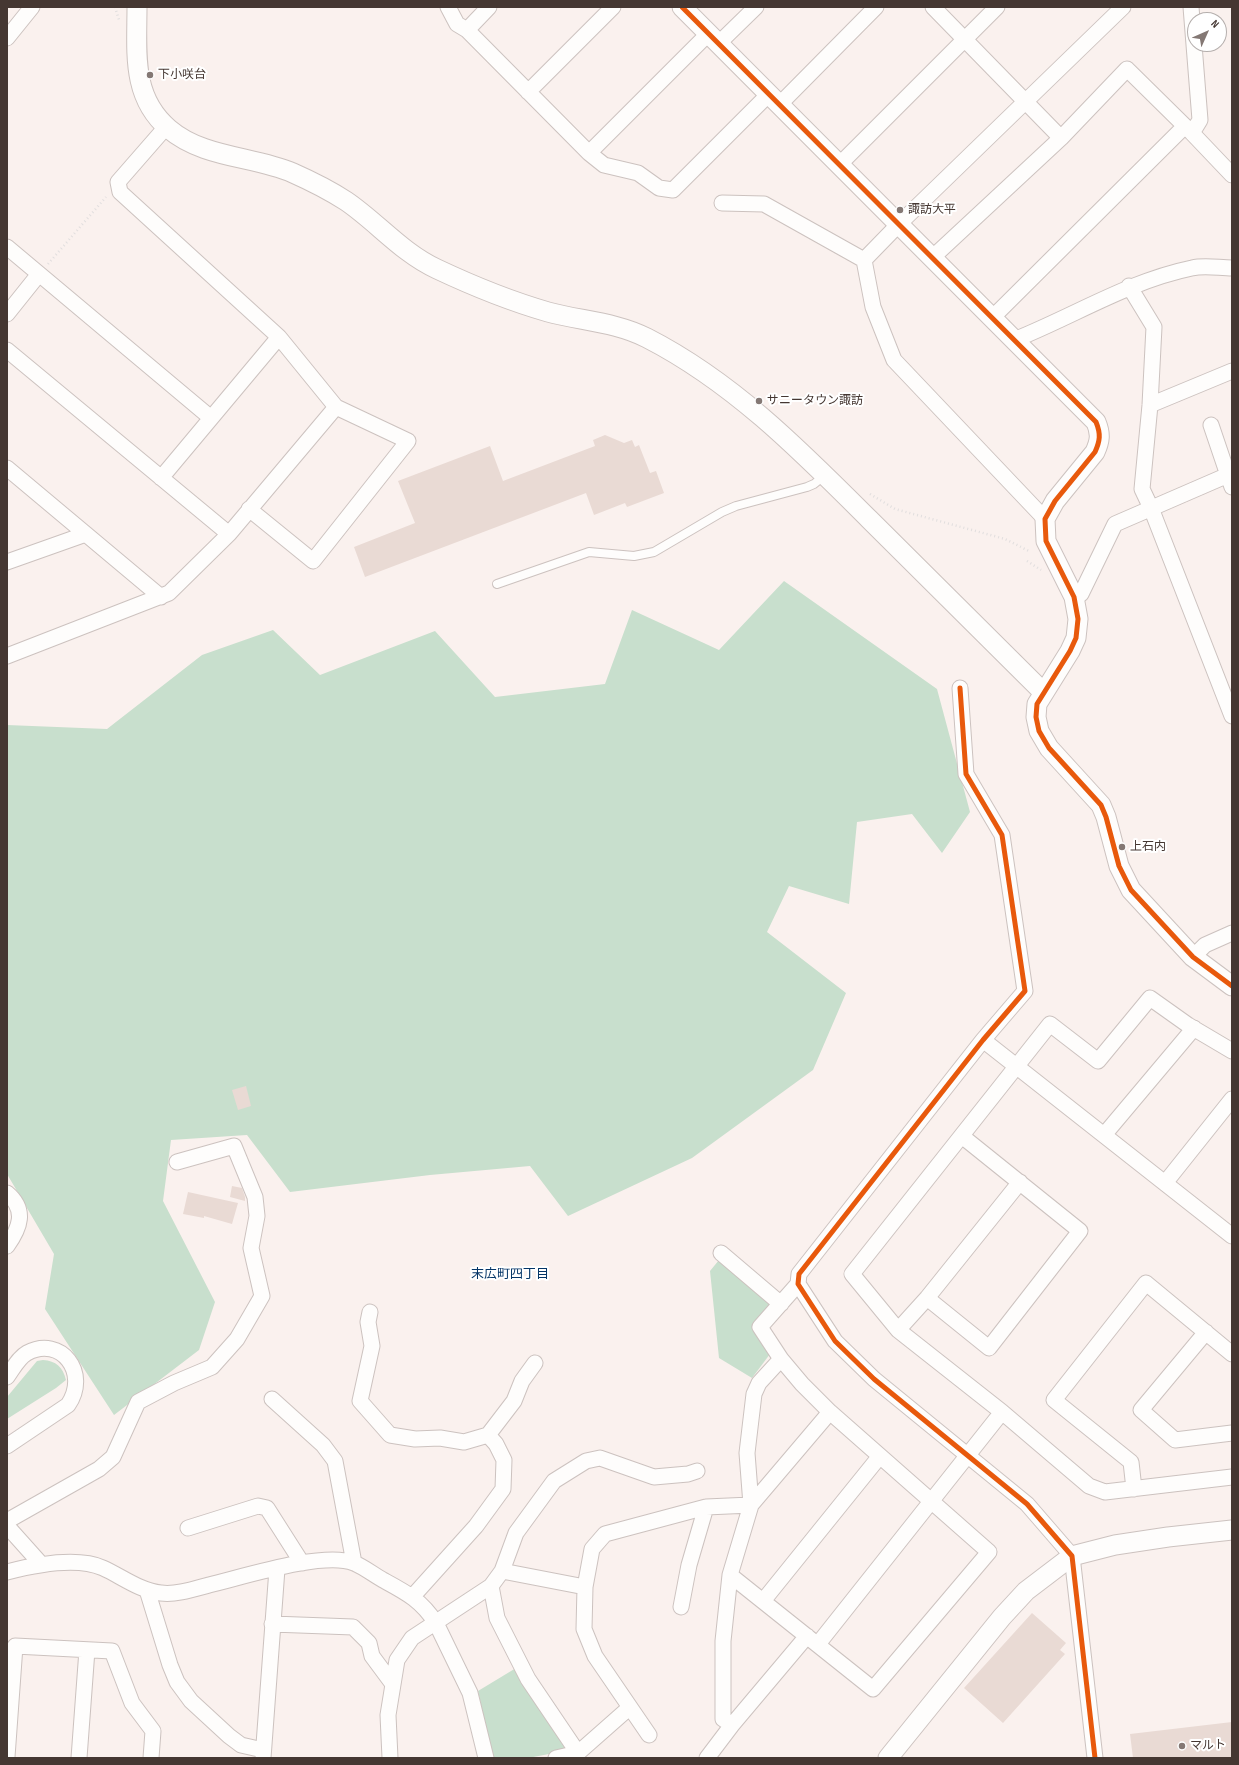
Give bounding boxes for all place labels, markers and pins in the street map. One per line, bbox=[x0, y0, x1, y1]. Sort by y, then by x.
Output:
place label: 下小咲台 bbox=[158, 68, 206, 82]
marker: 下小咲台 bbox=[145, 70, 155, 80]
place label: 諏訪大平 bbox=[908, 203, 956, 217]
marker: 諏訪大平 bbox=[895, 205, 905, 215]
place label: サニータウン諏訪 bbox=[767, 394, 863, 408]
marker: サニータウン諏訪 bbox=[754, 396, 764, 406]
place label: 上石内 bbox=[1130, 840, 1166, 854]
marker: 上石内 bbox=[1117, 842, 1127, 852]
place label: マルト bbox=[1190, 1739, 1226, 1753]
marker: マルト bbox=[1177, 1741, 1187, 1751]

